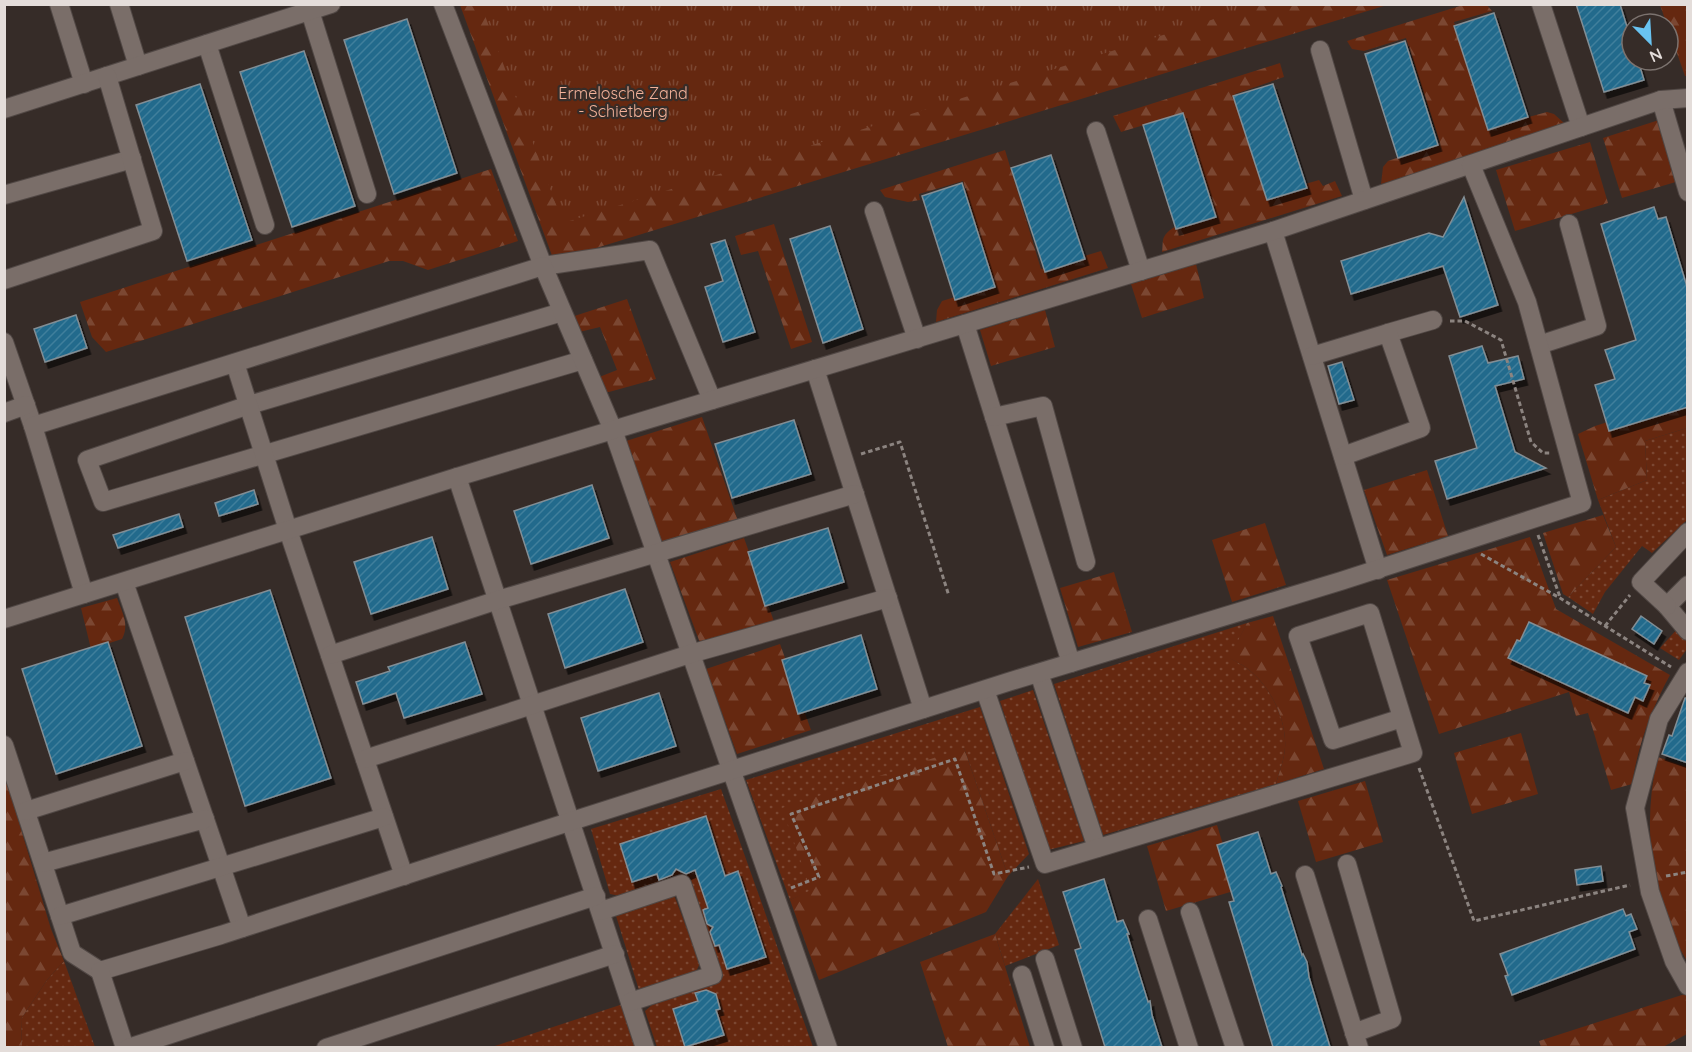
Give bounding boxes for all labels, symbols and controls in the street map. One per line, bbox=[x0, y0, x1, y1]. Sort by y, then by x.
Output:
north arrow bbox=[1620, 12, 1680, 72]
text: N bbox=[1647, 44, 1666, 67]
park label: Ermelosche Zand - Schietberg bbox=[558, 83, 688, 121]

